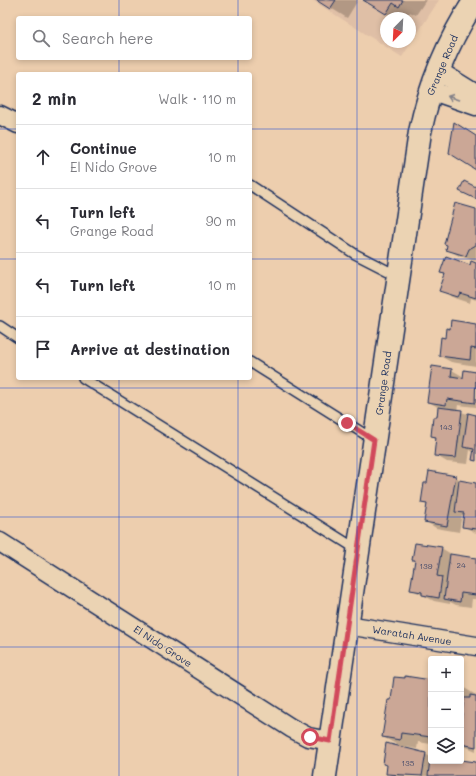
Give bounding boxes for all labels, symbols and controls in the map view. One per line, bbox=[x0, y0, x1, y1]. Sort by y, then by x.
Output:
north arrow bbox=[380, 12, 416, 48]
search box bbox=[16, 16, 252, 60]
icon: search bbox=[30, 27, 52, 49]
text: Search here bbox=[62, 28, 153, 48]
street label: Grange Road bbox=[423, 33, 461, 97]
text: 2 min bbox=[32, 87, 77, 109]
text: Walk · 110 m bbox=[158, 90, 236, 107]
one-way arrow bbox=[448, 93, 460, 101]
text: Continue bbox=[70, 138, 137, 158]
icon: ahead bbox=[32, 146, 54, 168]
text: 10 m bbox=[208, 148, 236, 165]
text: El Nido Grove bbox=[70, 158, 157, 175]
text: Turn left bbox=[70, 202, 135, 222]
icon: left bbox=[32, 210, 54, 232]
text: 90 m bbox=[206, 212, 236, 229]
text: Grange Road bbox=[70, 222, 154, 239]
icon: left bbox=[32, 274, 54, 296]
text: Turn left bbox=[70, 275, 135, 295]
text: 10 m bbox=[208, 276, 236, 293]
icon: arrive bbox=[32, 338, 54, 360]
text: Arrive at destination bbox=[70, 339, 230, 359]
street label: Grange Road bbox=[372, 350, 394, 416]
route end bbox=[338, 414, 356, 432]
house number: 143 bbox=[440, 422, 453, 432]
house number: 24 bbox=[456, 560, 466, 570]
house number: 139 bbox=[420, 561, 433, 571]
street label: El Nido Grove bbox=[131, 622, 195, 670]
street label: Waratah Avenue bbox=[371, 622, 453, 648]
map controls bbox=[428, 656, 464, 764]
button: + bbox=[428, 656, 464, 692]
button: − bbox=[428, 692, 464, 728]
route start bbox=[301, 728, 319, 746]
button: layers bbox=[428, 728, 464, 764]
house number: 135 bbox=[402, 758, 415, 768]

